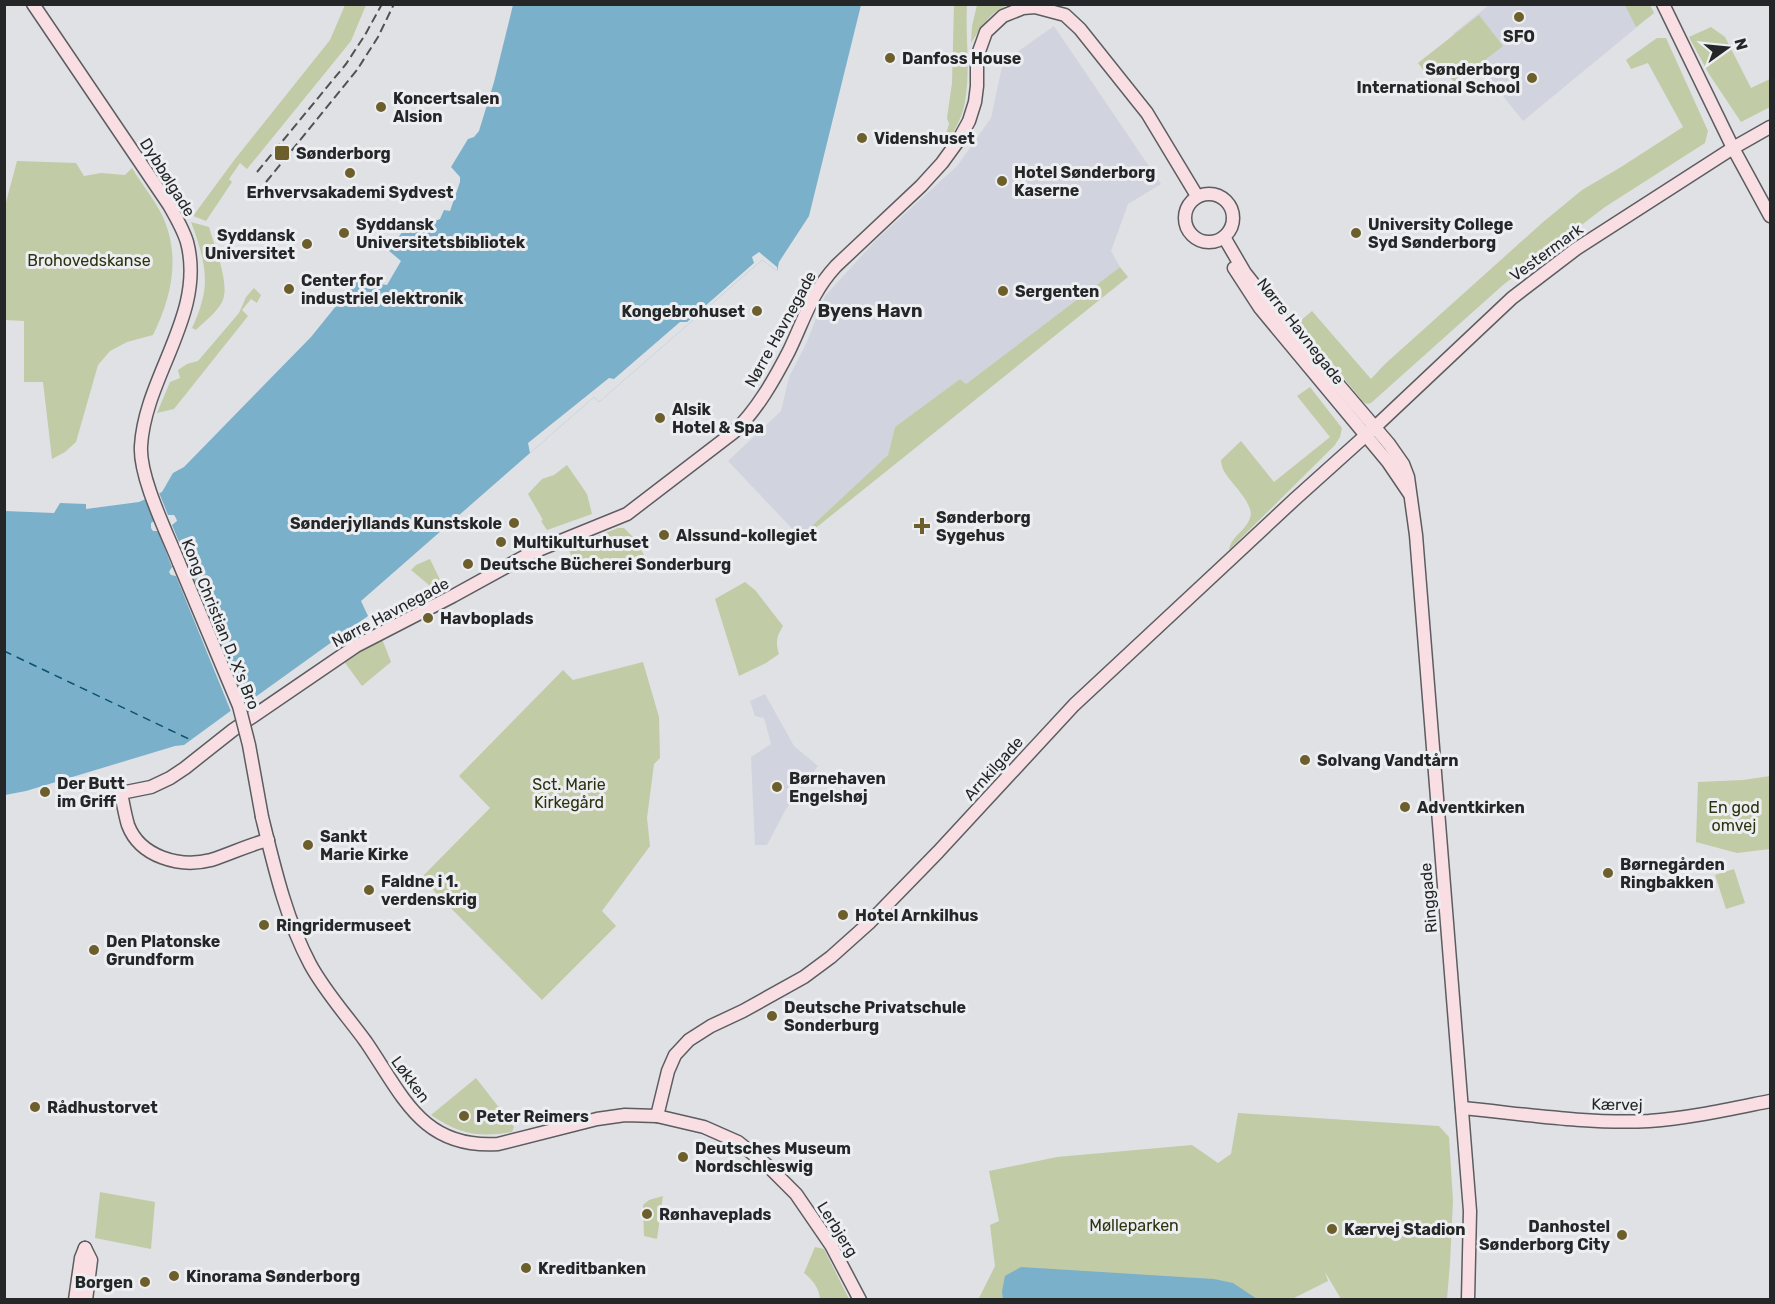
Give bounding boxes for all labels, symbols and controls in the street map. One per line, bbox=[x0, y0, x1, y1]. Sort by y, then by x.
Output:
marker: SFO bbox=[1512, 10, 1526, 24]
north arrow bbox=[1697, 18, 1757, 78]
place label: SFO bbox=[1503, 27, 1535, 46]
text: N bbox=[1730, 36, 1752, 52]
place label: Danfoss House bbox=[902, 49, 1021, 68]
marker: Danfoss House bbox=[883, 51, 897, 65]
place label: Sønderborg International School bbox=[1357, 60, 1520, 97]
marker: Sønderborg International School bbox=[1525, 71, 1539, 85]
place label: Koncertsalen Alsion bbox=[393, 89, 500, 126]
marker: Koncertsalen Alsion bbox=[374, 100, 388, 114]
place label: Videnshuset bbox=[874, 129, 975, 148]
marker: Videnshuset bbox=[855, 131, 869, 145]
street label: Dybbølgade bbox=[136, 135, 199, 220]
marker: Sønderborg bbox=[273, 144, 291, 162]
place label: Sønderborg bbox=[296, 144, 391, 163]
place label: Hotel Sønderborg Kaserne bbox=[1014, 163, 1155, 200]
marker: Erhvervsakademi Sydvest bbox=[343, 166, 357, 180]
marker: Hotel Sønderborg Kaserne bbox=[995, 174, 1009, 188]
place label: Erhvervsakademi Sydvest bbox=[247, 183, 454, 202]
place label: Syddansk Universitetsbibliotek bbox=[356, 215, 526, 252]
place label: University College Syd Sønderborg bbox=[1368, 215, 1513, 252]
street label: Vestermark bbox=[1506, 219, 1587, 285]
place label: Syddansk Universitet bbox=[205, 226, 296, 263]
marker: Syddansk Universitetsbibliotek bbox=[337, 226, 351, 240]
marker: University College Syd Sønderborg bbox=[1349, 226, 1363, 240]
marker: Syddansk Universitet bbox=[300, 237, 314, 251]
park label: Brohovedskanse bbox=[27, 251, 151, 270]
street label: Nørre Havnegade bbox=[741, 268, 820, 391]
place label: Center for industriel elektronik bbox=[301, 271, 464, 308]
street label: Nørre Havnegade bbox=[1253, 274, 1348, 388]
marker: Center for industriel elektronik bbox=[282, 282, 296, 296]
place label: Sergenten bbox=[1015, 282, 1099, 301]
marker: Sergenten bbox=[996, 284, 1010, 298]
district label: Byens Havn bbox=[817, 300, 923, 322]
place label: Kongebrohuset bbox=[622, 302, 746, 321]
marker: Kongebrohuset bbox=[750, 304, 764, 318]
place label: Alsik Hotel & Spa bbox=[672, 400, 764, 437]
marker: Alsik Hotel & Spa bbox=[653, 411, 667, 425]
place label: Sønderborg Sygehus bbox=[936, 508, 1031, 545]
place label: Sønderjyllands Kunstskole bbox=[290, 514, 502, 533]
marker: Sønderjyllands Kunstskole bbox=[507, 516, 521, 530]
marker: Sønderborg Sygehus bbox=[913, 517, 931, 535]
place label: Alssund-kollegiet bbox=[676, 526, 818, 545]
marker: Alssund-kollegiet bbox=[657, 528, 671, 542]
place label: Multikulturhuset bbox=[513, 533, 649, 552]
marker: Multikulturhuset bbox=[494, 535, 508, 549]
street label: Kong Christian D. X's Bro bbox=[178, 536, 264, 712]
place label: Deutsche Bücherei Sonderburg bbox=[480, 555, 731, 574]
marker: Deutsche Bücherei Sonderburg bbox=[461, 557, 475, 571]
street label: Nørre Havnegade bbox=[329, 574, 452, 651]
place label: Havboplads bbox=[440, 609, 534, 628]
marker: Havboplads bbox=[421, 611, 435, 625]
street label: Arnkilgade bbox=[960, 732, 1027, 804]
place label: Solvang Vandtårn bbox=[1317, 751, 1458, 770]
marker: Solvang Vandtårn bbox=[1298, 753, 1312, 767]
place label: Børnehaven Engelshøj bbox=[789, 769, 886, 806]
place label: Der Butt im Griff bbox=[57, 774, 125, 811]
park label: Sct. Marie Kirkegård bbox=[532, 775, 606, 812]
marker: Børnehaven Engelshøj bbox=[770, 780, 784, 794]
marker: Der Butt im Griff bbox=[38, 785, 52, 799]
place label: Adventkirken bbox=[1417, 798, 1525, 817]
park label: En god omvej bbox=[1708, 798, 1760, 835]
marker: Adventkirken bbox=[1398, 800, 1412, 814]
place label: Sankt Marie Kirke bbox=[320, 827, 408, 864]
marker: Sankt Marie Kirke bbox=[301, 838, 315, 852]
place label: Børnegården Ringbakken bbox=[1620, 855, 1725, 892]
street label: Ringgade bbox=[1416, 862, 1441, 934]
marker: Børnegården Ringbakken bbox=[1601, 866, 1615, 880]
place label: Faldne i 1. verdenskrig bbox=[381, 872, 477, 909]
marker: Faldne i 1. verdenskrig bbox=[362, 883, 376, 897]
place label: Hotel Arnkilhus bbox=[855, 906, 978, 925]
marker: Hotel Arnkilhus bbox=[836, 908, 850, 922]
place label: Ringridermuseet bbox=[276, 916, 412, 935]
marker: Ringridermuseet bbox=[257, 918, 271, 932]
place label: Den Platonske Grundform bbox=[106, 932, 220, 969]
marker: Den Platonske Grundform bbox=[87, 943, 101, 957]
place label: Deutsche Privatschule Sonderburg bbox=[784, 998, 966, 1035]
marker: Deutsche Privatschule Sonderburg bbox=[765, 1009, 779, 1023]
street label: Løkken bbox=[387, 1052, 434, 1106]
street label: Kærvej bbox=[1591, 1095, 1643, 1114]
place label: Rådhustorvet bbox=[47, 1098, 158, 1117]
marker: Rådhustorvet bbox=[28, 1100, 42, 1114]
place label: Peter Reimers bbox=[476, 1107, 589, 1126]
marker: Peter Reimers bbox=[457, 1109, 471, 1123]
place label: Deutsches Museum Nordschleswig bbox=[695, 1139, 851, 1176]
marker: Deutsches Museum Nordschleswig bbox=[676, 1150, 690, 1164]
street label: Lerbjerg bbox=[813, 1198, 862, 1261]
place label: Rønhaveplads bbox=[659, 1205, 772, 1224]
marker: Rønhaveplads bbox=[640, 1207, 654, 1221]
park label: Mølleparken bbox=[1089, 1216, 1179, 1235]
place label: Danhostel Sønderborg City bbox=[1479, 1217, 1610, 1254]
place label: Kærvej Stadion bbox=[1344, 1220, 1466, 1239]
marker: Kærvej Stadion bbox=[1325, 1222, 1339, 1236]
marker: Danhostel Sønderborg City bbox=[1615, 1228, 1629, 1242]
place label: Kreditbanken bbox=[538, 1259, 646, 1278]
marker: Kreditbanken bbox=[519, 1261, 533, 1275]
place label: Kinorama Sønderborg bbox=[186, 1267, 360, 1286]
marker: Kinorama Sønderborg bbox=[167, 1269, 181, 1283]
place label: Borgen bbox=[75, 1273, 133, 1292]
marker: Borgen bbox=[138, 1275, 152, 1289]

